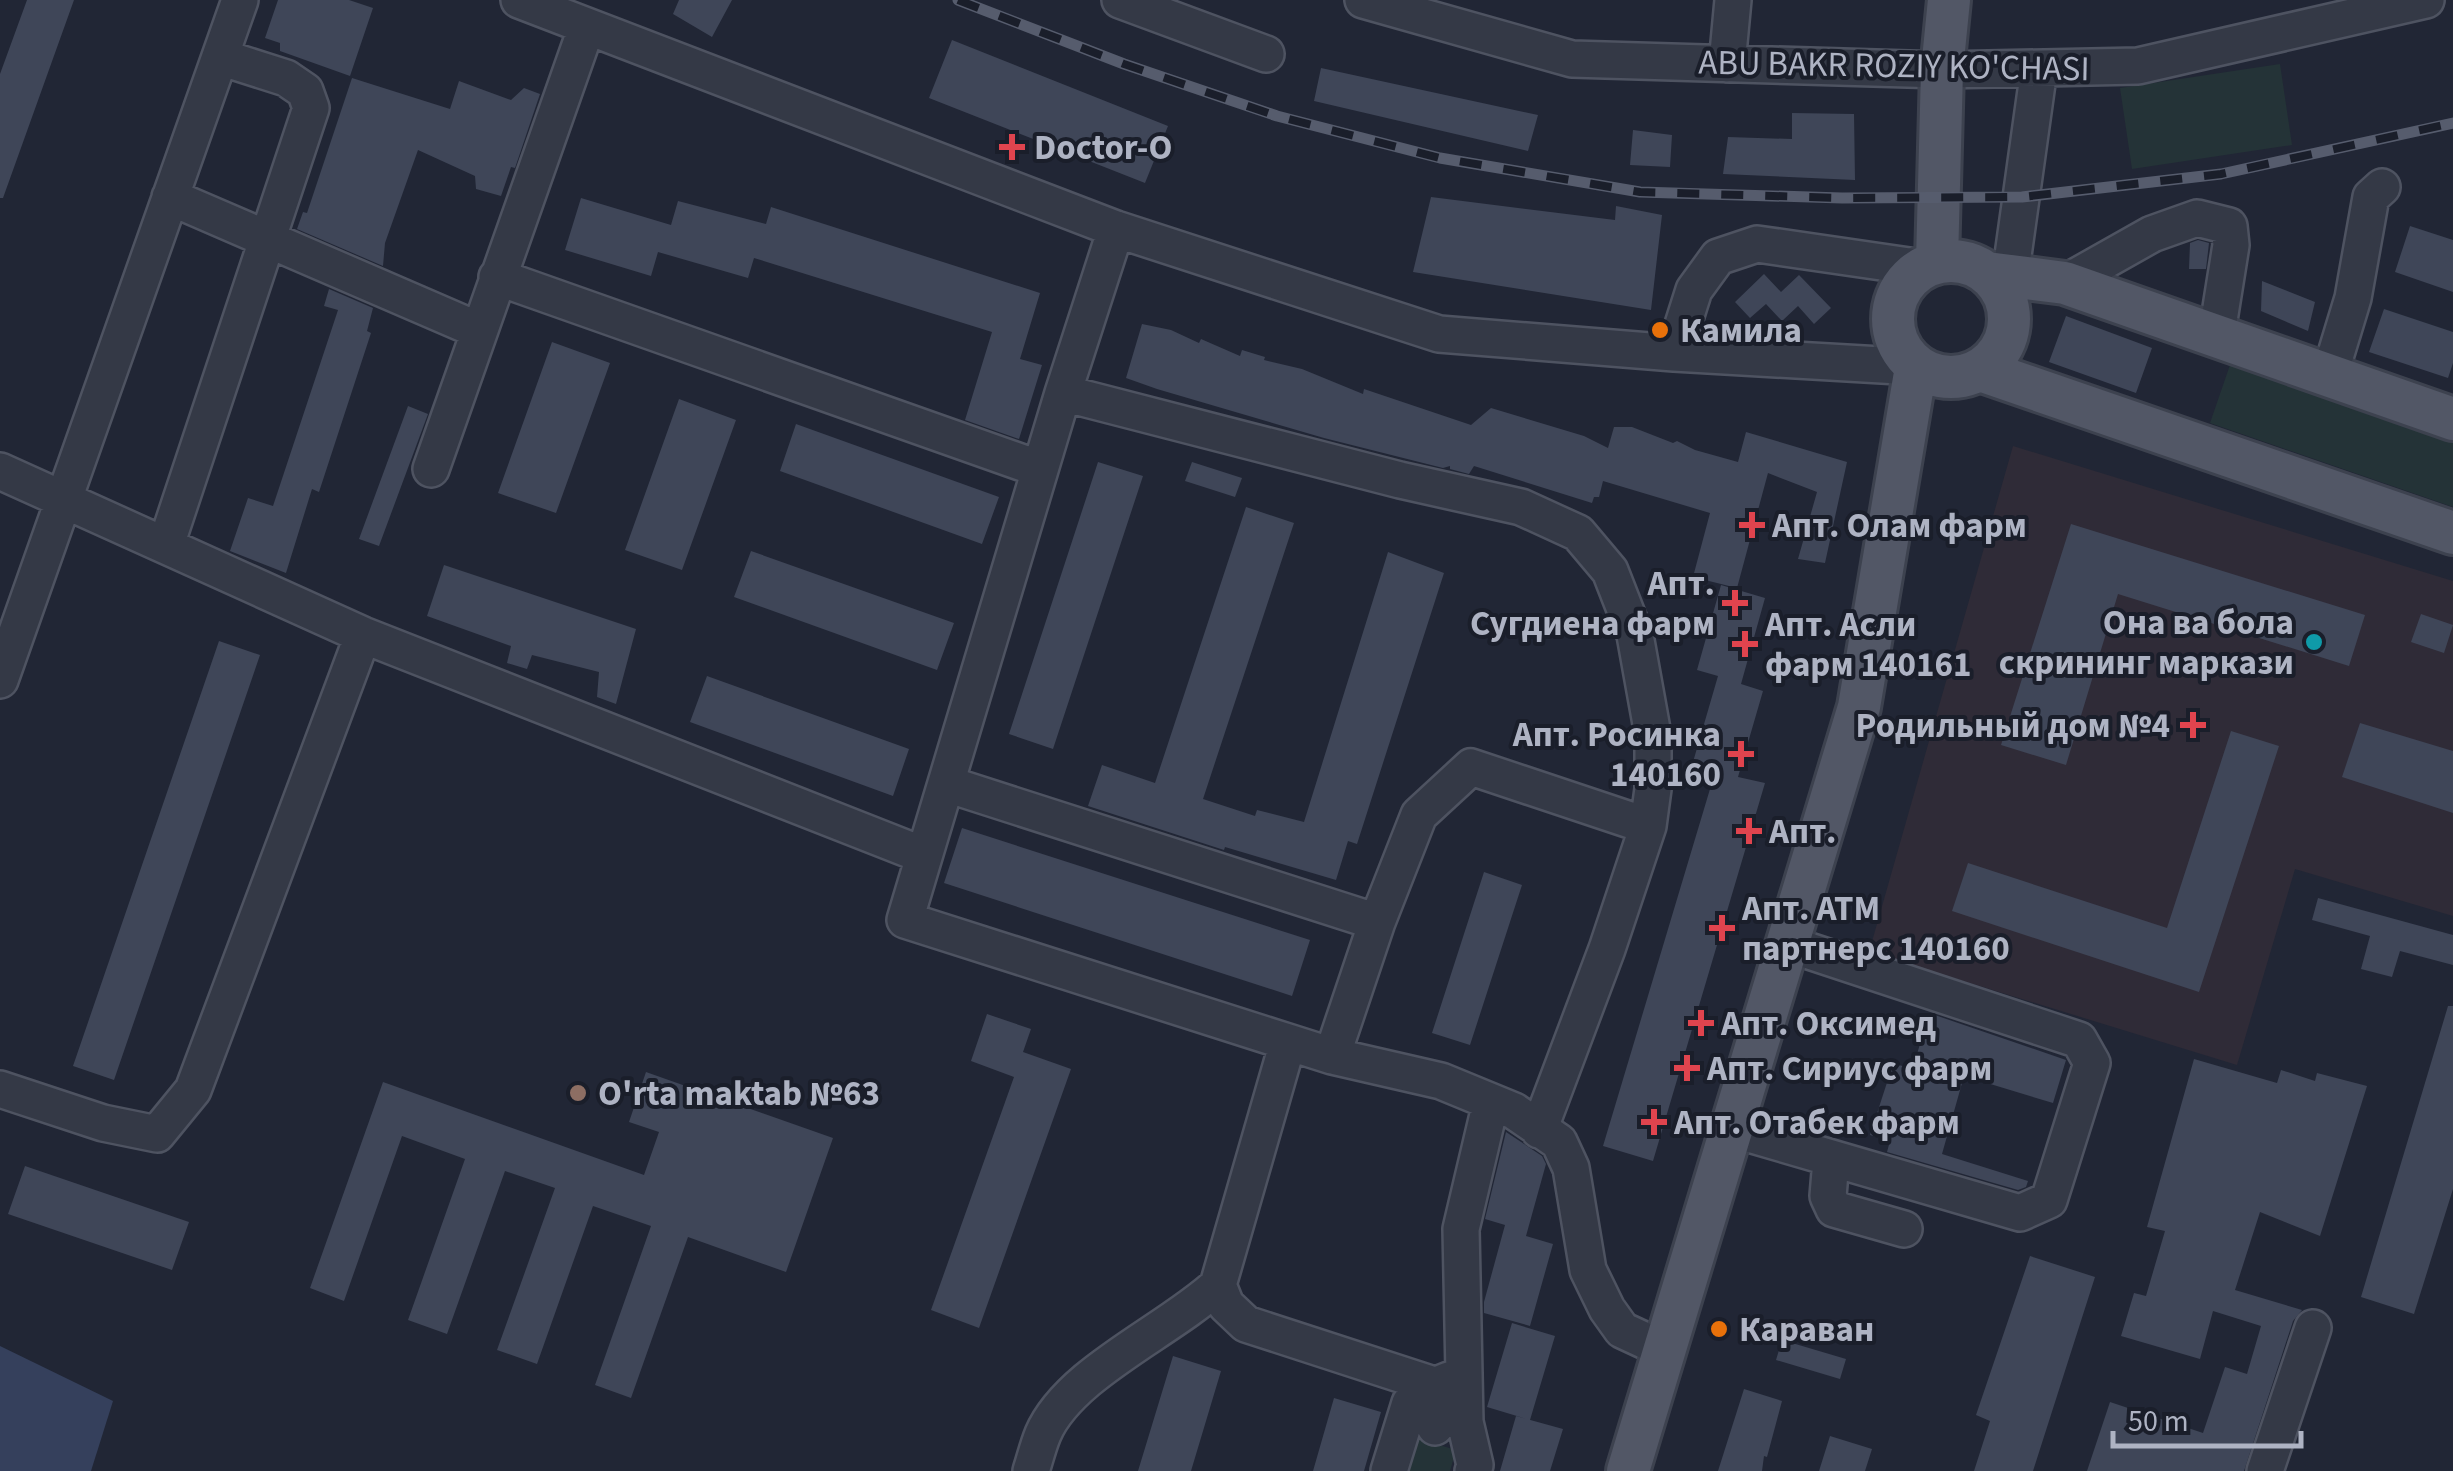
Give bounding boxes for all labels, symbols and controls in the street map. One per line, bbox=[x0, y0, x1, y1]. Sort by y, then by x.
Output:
street label: ABU BAKR ROZIY KO'CHASI bbox=[1698, 38, 2090, 94]
place label: Doctor-O bbox=[1034, 123, 1172, 173]
marker: Doctor-O bbox=[999, 134, 1025, 160]
place label: Камила bbox=[1680, 306, 1802, 356]
marker: Камила bbox=[1649, 319, 1671, 341]
place label: Апт. Олам фарм bbox=[1771, 501, 2027, 551]
marker: Апт. Олам фарм bbox=[1741, 514, 1763, 536]
place label: Апт. Сугдиена фарм bbox=[1470, 559, 1715, 649]
marker: Апт. Сугдиена фарм bbox=[1724, 592, 1746, 614]
place label: Она ва бола скрининг маркази bbox=[1999, 598, 2294, 688]
place label: Апт. Асли фарм 140161 bbox=[1764, 600, 1971, 690]
marker: Она ва бола скрининг маркази bbox=[2303, 631, 2325, 653]
marker: Апт. Асли фарм 140161 bbox=[1734, 633, 1756, 655]
place label: Родильный дом №4 bbox=[1856, 701, 2170, 751]
place label: Апт. Росинка 140160 bbox=[1512, 710, 1721, 800]
marker: Родильный дом №4 bbox=[2180, 712, 2206, 738]
marker: Апт. Росинка 140160 bbox=[1730, 743, 1752, 765]
place label: Апт. bbox=[1768, 807, 1836, 857]
marker: Апт. bbox=[1738, 820, 1760, 842]
place label: Апт. АТМ партнерс 140160 bbox=[1741, 884, 2010, 974]
marker: Апт. АТМ партнерс 140160 bbox=[1711, 917, 1733, 939]
place label: Апт. Оксимед bbox=[1720, 999, 1937, 1049]
marker: Апт. Оксимед bbox=[1690, 1012, 1712, 1034]
place label: Апт. Сириус фарм bbox=[1706, 1044, 1992, 1094]
marker: Апт. Сириус фарм bbox=[1676, 1057, 1698, 1079]
place label: O'rta maktab №63 bbox=[598, 1069, 880, 1119]
marker: O'rta maktab №63 bbox=[567, 1082, 589, 1104]
place label: Апт. Отабек фарм bbox=[1673, 1098, 1960, 1148]
marker: Апт. Отабек фарм bbox=[1643, 1111, 1665, 1133]
place label: Караван bbox=[1739, 1305, 1874, 1355]
marker: Караван bbox=[1708, 1318, 1730, 1340]
scale bar bbox=[2113, 1386, 2300, 1448]
text: 50 m bbox=[2128, 1400, 2189, 1443]

